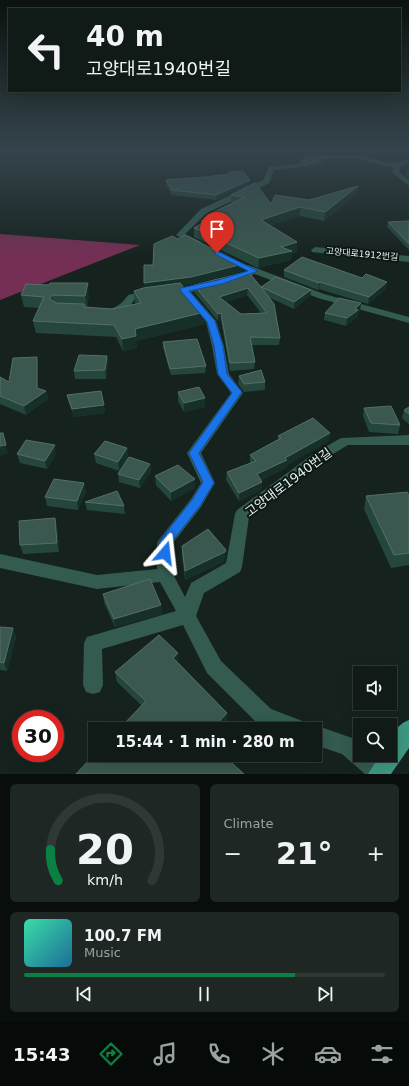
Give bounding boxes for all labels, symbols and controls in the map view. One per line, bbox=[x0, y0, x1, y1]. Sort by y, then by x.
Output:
text: 40 m bbox=[86, 20, 164, 53]
icon: left bbox=[20, 24, 72, 76]
text: 고양대로1940번길 bbox=[86, 58, 231, 79]
pin bbox=[200, 212, 234, 253]
icon: arrive bbox=[206, 218, 228, 240]
street label: 고양대로1912번길 bbox=[325, 246, 399, 262]
street label: 고양대로1940번길 bbox=[242, 445, 335, 520]
position arrow bbox=[144, 532, 186, 574]
map controls bbox=[353, 666, 397, 762]
button: sound bbox=[353, 666, 397, 710]
speed limit sign: 30 bbox=[12, 710, 64, 762]
button: search bbox=[353, 718, 397, 762]
text: 15:44 · 1 min · 280 m bbox=[115, 733, 295, 751]
text: Climate bbox=[224, 816, 274, 831]
text: 20 bbox=[76, 825, 134, 874]
text: 21° bbox=[276, 836, 333, 871]
text: − bbox=[224, 841, 242, 866]
text: + bbox=[367, 841, 385, 866]
text: km/h bbox=[87, 872, 123, 888]
text: 100.7 FM bbox=[84, 927, 162, 945]
text: Music bbox=[84, 945, 121, 960]
icon: previous bbox=[73, 983, 95, 1005]
icon: pause bbox=[193, 983, 215, 1005]
icon: next bbox=[314, 983, 336, 1005]
icon: directions bbox=[97, 1040, 125, 1068]
icon: music bbox=[151, 1040, 179, 1068]
icon: phone bbox=[205, 1040, 233, 1068]
icon: climate bbox=[259, 1040, 287, 1068]
icon: car bbox=[314, 1040, 342, 1068]
icon: filters bbox=[368, 1040, 396, 1068]
text: 15:43 bbox=[13, 1044, 70, 1065]

